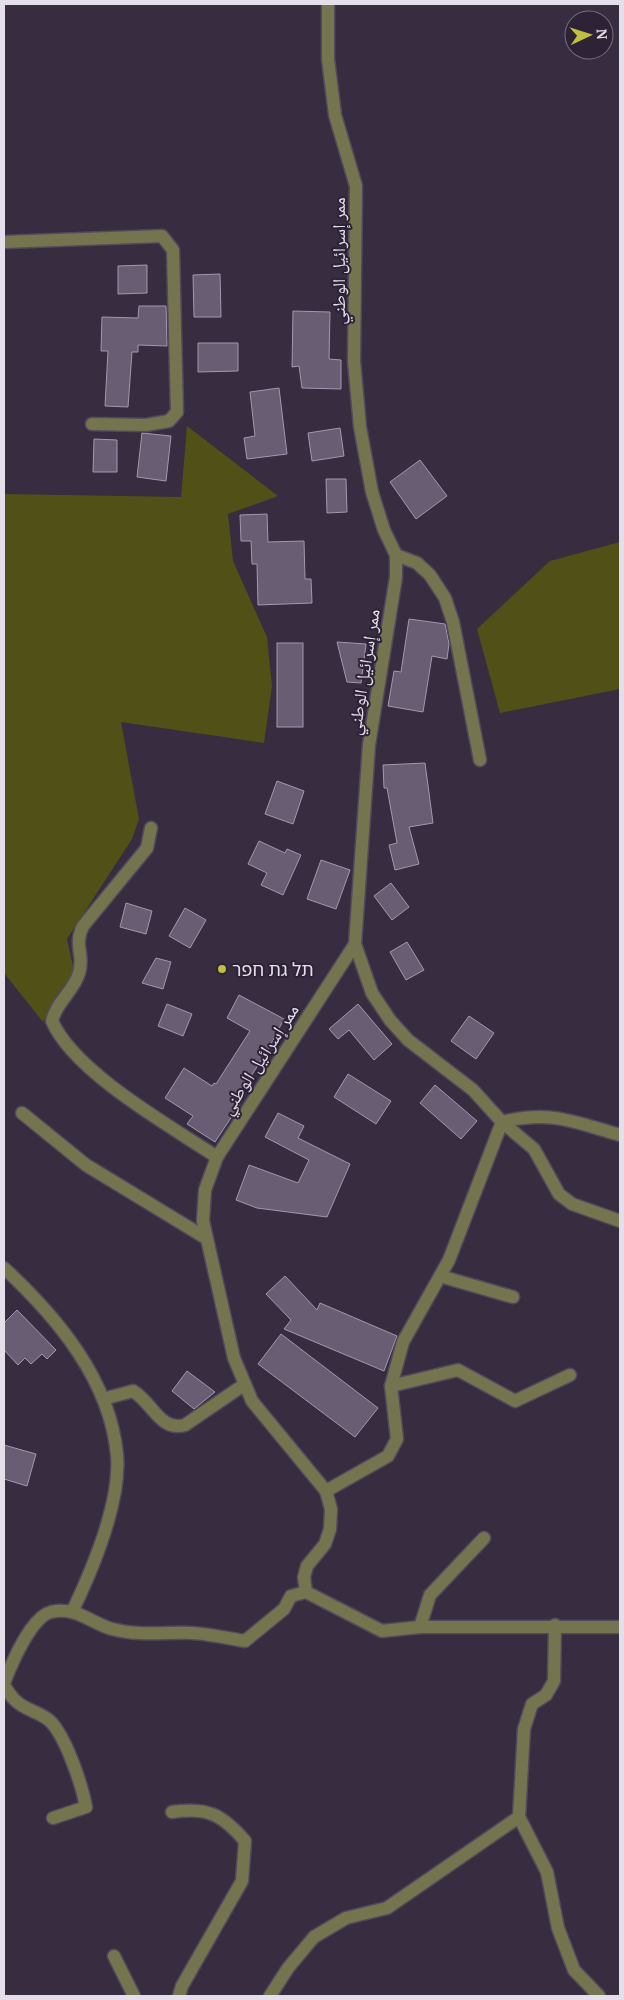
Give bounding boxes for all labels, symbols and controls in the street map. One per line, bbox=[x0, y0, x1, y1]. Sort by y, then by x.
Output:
north arrow bbox=[564, 10, 614, 60]
text: N bbox=[593, 28, 612, 40]
street label: ممر إسرائيل الوطني bbox=[326, 197, 354, 325]
street label: ممر إسرائيل الوطني bbox=[341, 607, 388, 737]
place label: תל גת חפר bbox=[232, 957, 314, 981]
marker: תל גת חפר bbox=[216, 963, 228, 975]
street label: ممر إسرائيل الوطني bbox=[214, 999, 307, 1121]

